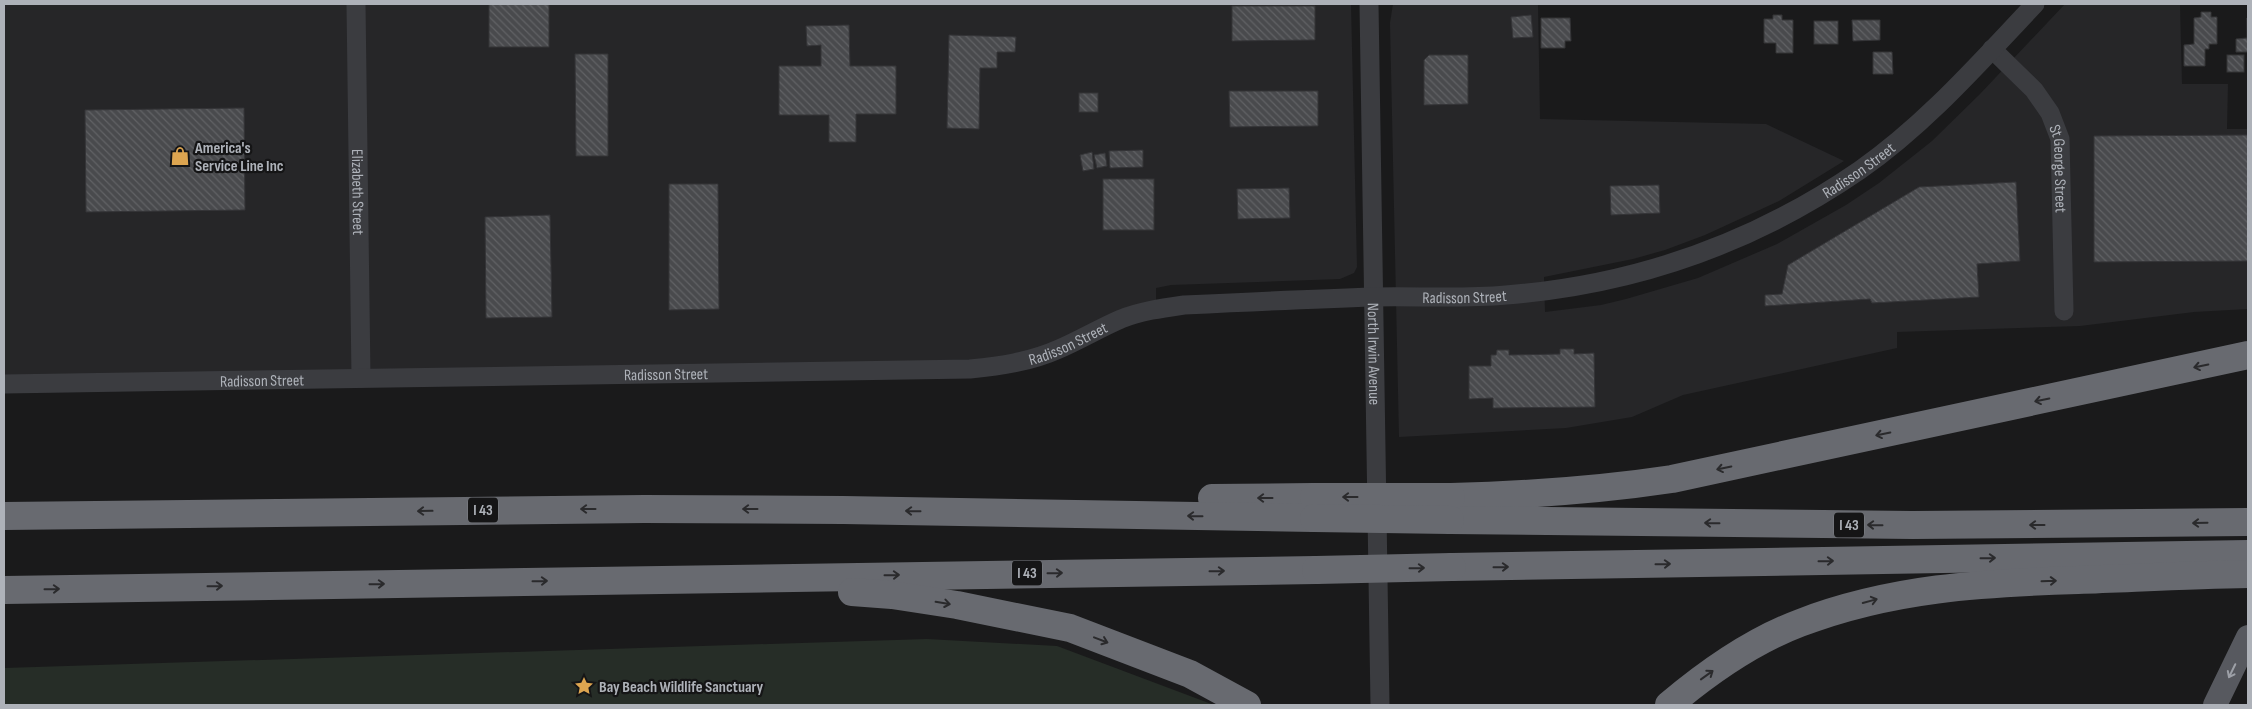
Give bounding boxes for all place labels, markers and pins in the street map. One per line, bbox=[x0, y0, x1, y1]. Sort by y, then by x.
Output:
place label: America's Service Line Inc bbox=[194, 139, 284, 176]
shop icon: America's Service Line Inc bbox=[169, 145, 191, 167]
place icon: Bay Beach Wildlife Sanctuary bbox=[573, 675, 595, 697]
place label: Bay Beach Wildlife Sanctuary bbox=[599, 678, 764, 697]

